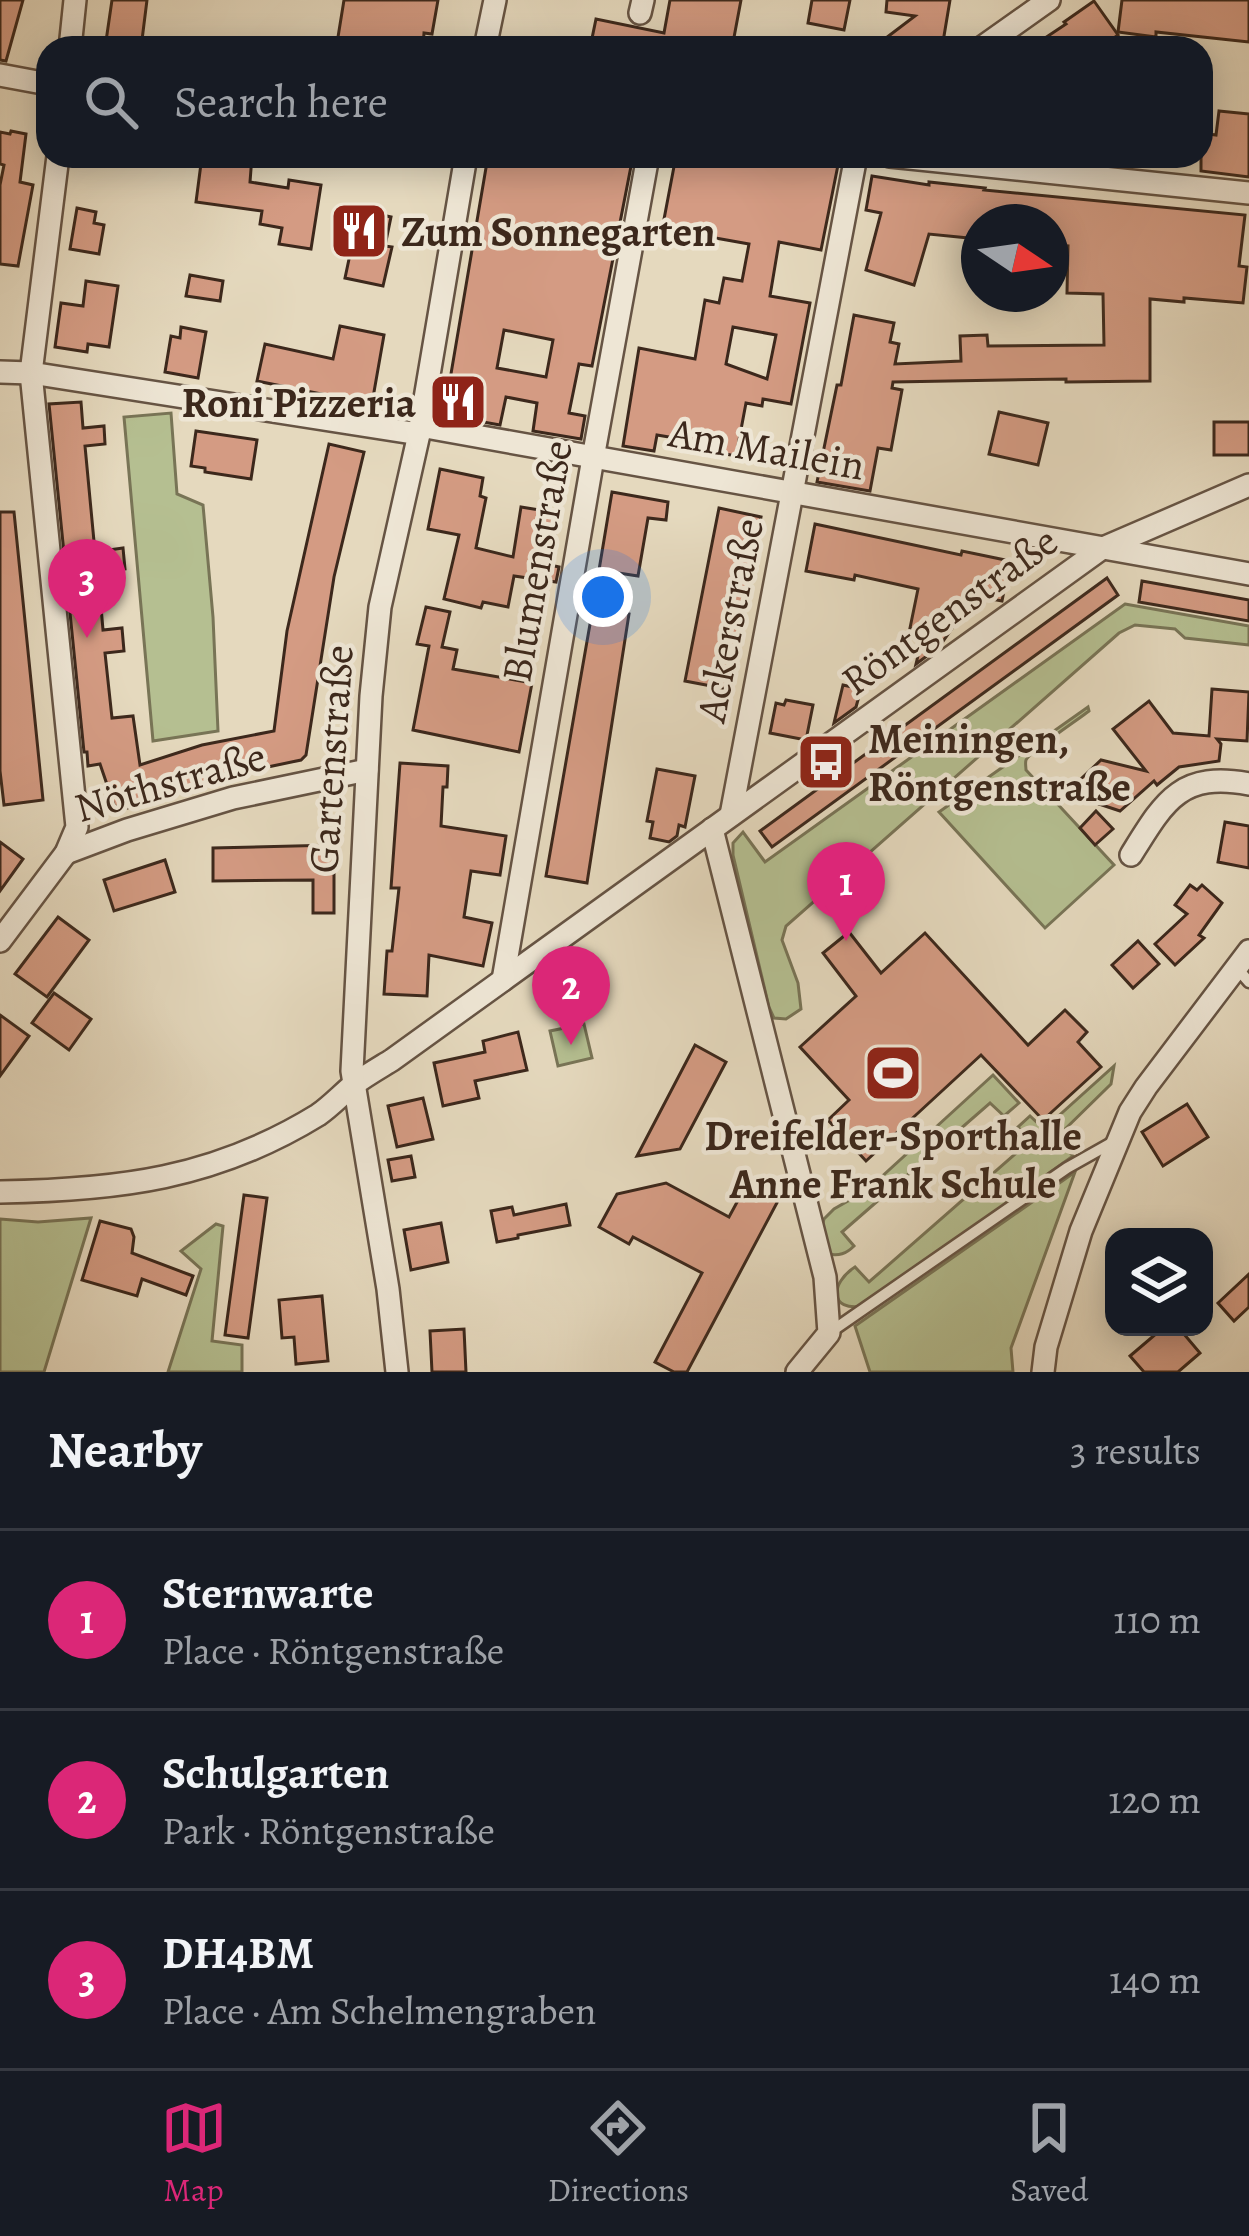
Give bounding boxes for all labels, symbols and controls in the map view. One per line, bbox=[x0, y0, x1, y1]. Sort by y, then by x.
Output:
search box bbox=[36, 36, 1213, 168]
icon: search bbox=[78, 69, 144, 135]
text: Search here bbox=[174, 71, 388, 133]
restaurant icon: Zum Sonnegarten bbox=[328, 200, 390, 262]
place label: Zum Sonnegarten bbox=[401, 203, 716, 260]
north arrow bbox=[961, 204, 1069, 312]
restaurant icon: Roni Pizzeria bbox=[427, 371, 489, 433]
place label: Roni Pizzeria bbox=[181, 374, 417, 431]
street label: Am Mailein bbox=[664, 403, 869, 494]
street label: Blumenstraße bbox=[487, 436, 586, 686]
street label: Röntgenstraße bbox=[830, 512, 1069, 708]
street label: Ackerstraße bbox=[682, 513, 777, 728]
pin: 3 bbox=[48, 539, 126, 638]
your location bbox=[573, 567, 633, 627]
street label: Gartenstraße bbox=[294, 643, 367, 875]
place label: Meiningen, Röntgenstraße bbox=[868, 710, 1131, 815]
street label: Nöthstraße bbox=[68, 727, 272, 836]
bus stop icon: Meiningen, Röntgenstraße bbox=[795, 731, 857, 793]
pin: 1 bbox=[807, 842, 885, 941]
pin: 2 bbox=[532, 946, 610, 1045]
sports icon: Dreifelder-Sporthalle Anne Frank Schule bbox=[862, 1042, 924, 1104]
place label: Dreifelder-Sporthalle Anne Frank Schule bbox=[704, 1107, 1082, 1212]
map controls bbox=[1105, 1228, 1213, 1336]
button: layers bbox=[1105, 1228, 1213, 1336]
text: Nearby bbox=[48, 1415, 202, 1485]
text: 3 results bbox=[1070, 1424, 1201, 1477]
text: Sternwarte bbox=[162, 1562, 374, 1624]
text: 1 bbox=[80, 1593, 94, 1646]
text: 110 m bbox=[1113, 1593, 1201, 1646]
text: Place · Röntgenstraße bbox=[162, 1624, 504, 1677]
text: Schulgarten bbox=[162, 1742, 389, 1804]
text: 2 bbox=[78, 1773, 96, 1826]
text: 120 m bbox=[1108, 1773, 1201, 1826]
text: Park · Röntgenstraße bbox=[162, 1804, 495, 1857]
text: DH4BM bbox=[162, 1922, 314, 1984]
text: 3 bbox=[79, 1953, 95, 2006]
text: 140 m bbox=[1109, 1953, 1201, 2006]
text: Place · Am Schelmengraben bbox=[162, 1984, 596, 2037]
tab: Map bbox=[161, 2095, 227, 2212]
tab: Directions bbox=[548, 2095, 689, 2212]
tab: Saved bbox=[1010, 2095, 1088, 2212]

